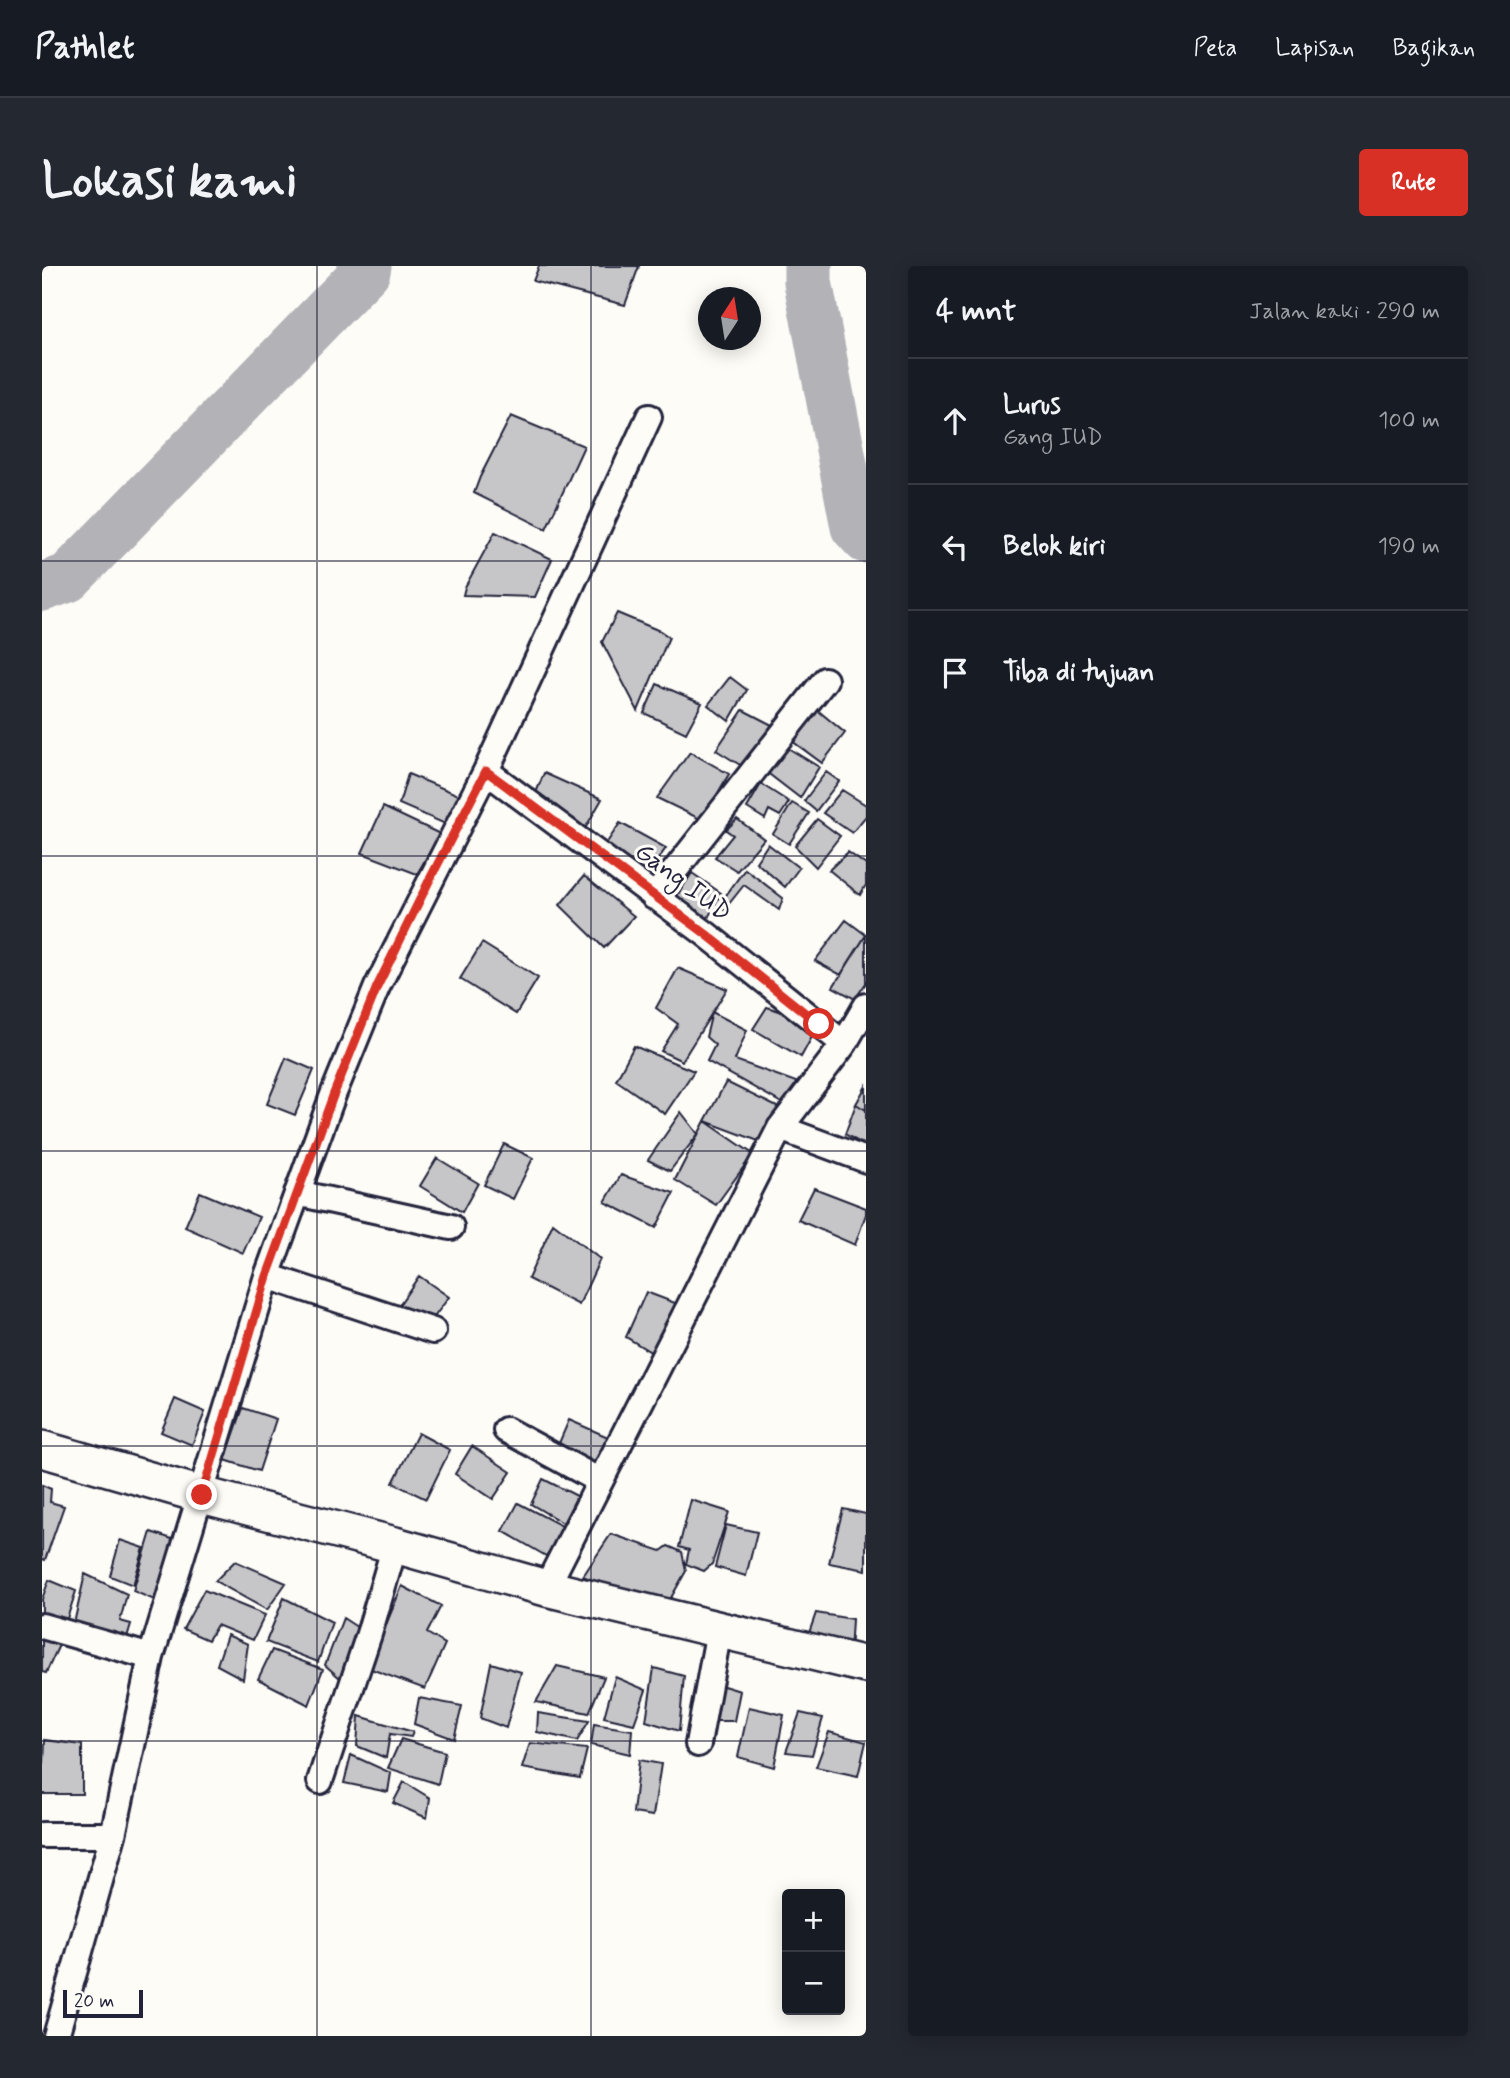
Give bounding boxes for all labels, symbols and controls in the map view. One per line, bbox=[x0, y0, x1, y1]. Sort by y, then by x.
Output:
text: Pathlet bbox=[35, 26, 135, 70]
text: Peta bbox=[1194, 33, 1237, 64]
text: Lapisan bbox=[1275, 33, 1354, 64]
text: Bagikan bbox=[1392, 33, 1475, 64]
button: Rute bbox=[1359, 149, 1468, 216]
text: Lokasi kami bbox=[42, 150, 297, 215]
north arrow bbox=[698, 287, 761, 350]
text: 4 mnt bbox=[936, 292, 1016, 331]
text: Jalan kaki · 290 m bbox=[1249, 297, 1440, 327]
text: Lurus bbox=[1003, 389, 1061, 423]
icon: ahead bbox=[936, 402, 974, 440]
text: 100 m bbox=[1378, 406, 1440, 436]
text: Gang IUD bbox=[1003, 423, 1103, 453]
icon: left bbox=[936, 528, 974, 566]
text: Belok kiri bbox=[1003, 530, 1105, 564]
text: 190 m bbox=[1378, 532, 1440, 562]
icon: arrive bbox=[936, 654, 974, 692]
text: Tiba di tujuan bbox=[1003, 656, 1154, 690]
street label: Gang IUD bbox=[626, 835, 738, 932]
route start bbox=[803, 1008, 834, 1039]
route end bbox=[186, 1479, 217, 1510]
map controls bbox=[782, 1889, 845, 2015]
button: + bbox=[782, 1889, 845, 1952]
button: − bbox=[782, 1952, 845, 2015]
scale bar bbox=[63, 1987, 144, 2019]
text: 20 m bbox=[74, 1989, 114, 2014]

